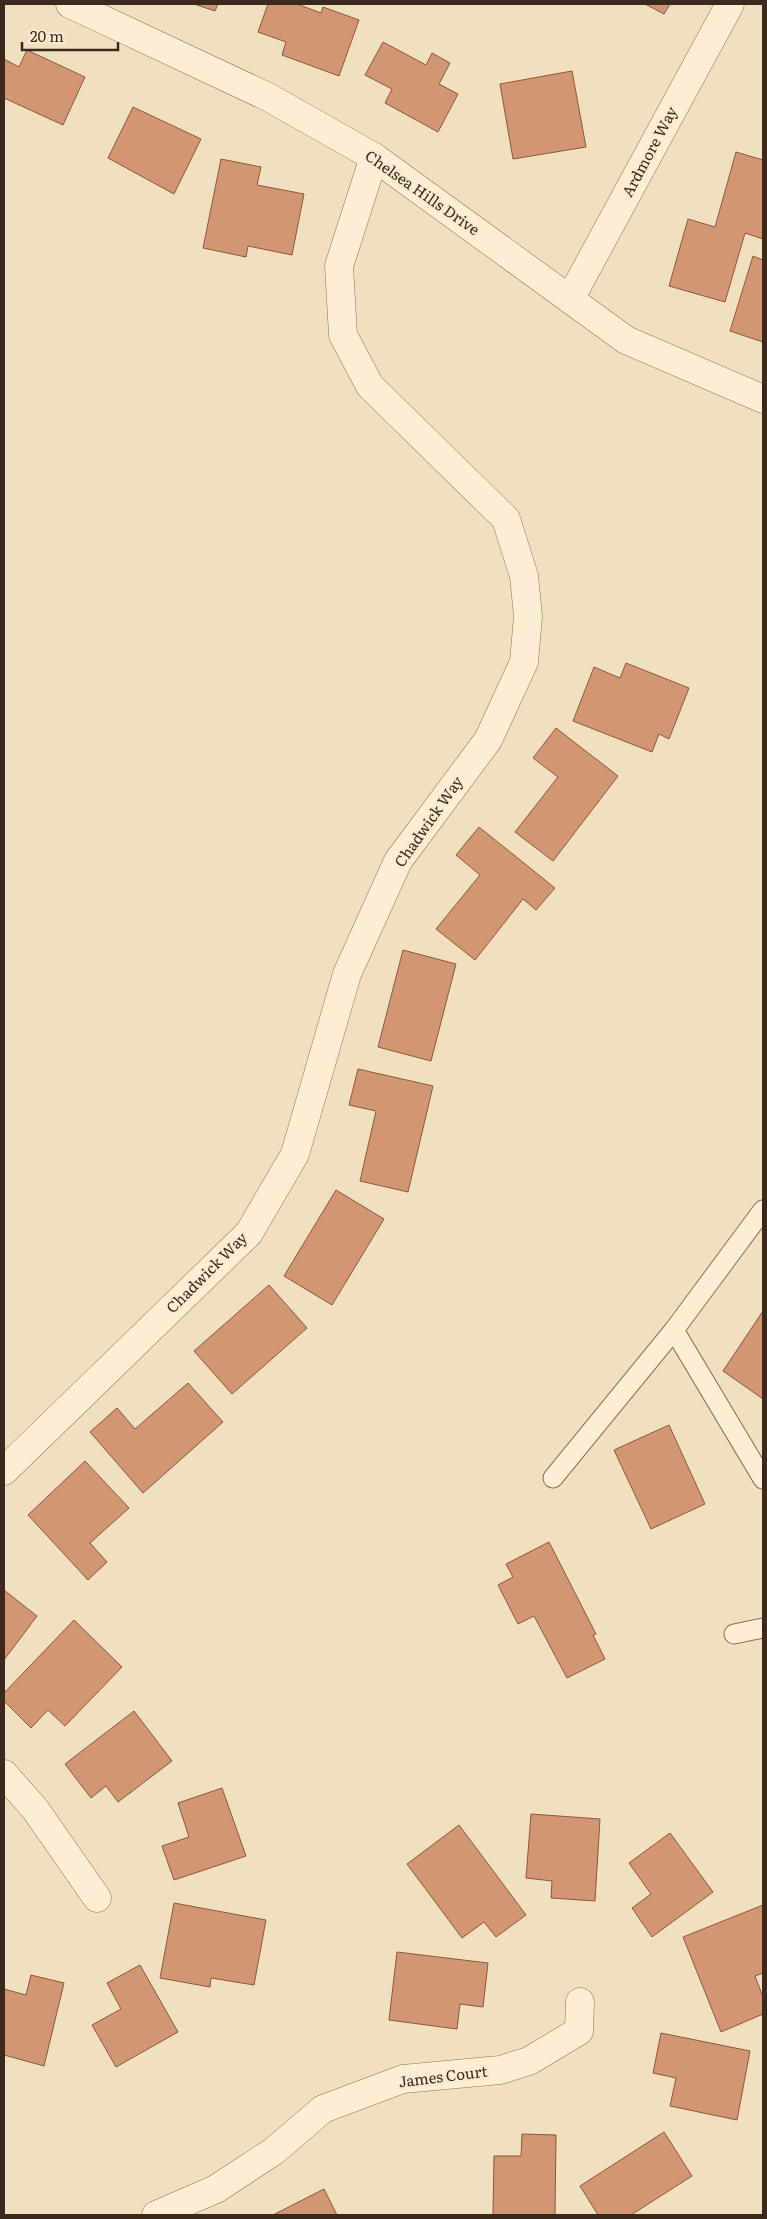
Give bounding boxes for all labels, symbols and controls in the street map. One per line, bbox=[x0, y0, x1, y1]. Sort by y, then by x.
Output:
scale bar bbox=[22, 20, 119, 52]
text: 20 m bbox=[30, 24, 64, 47]
street label: Ardmore Way bbox=[615, 102, 682, 201]
street label: Chelsea Hills Drive bbox=[361, 144, 485, 240]
street label: Chadwick Way bbox=[388, 771, 468, 871]
street label: Chadwick Way bbox=[160, 1226, 252, 1318]
street label: James Court bbox=[397, 2059, 489, 2092]

